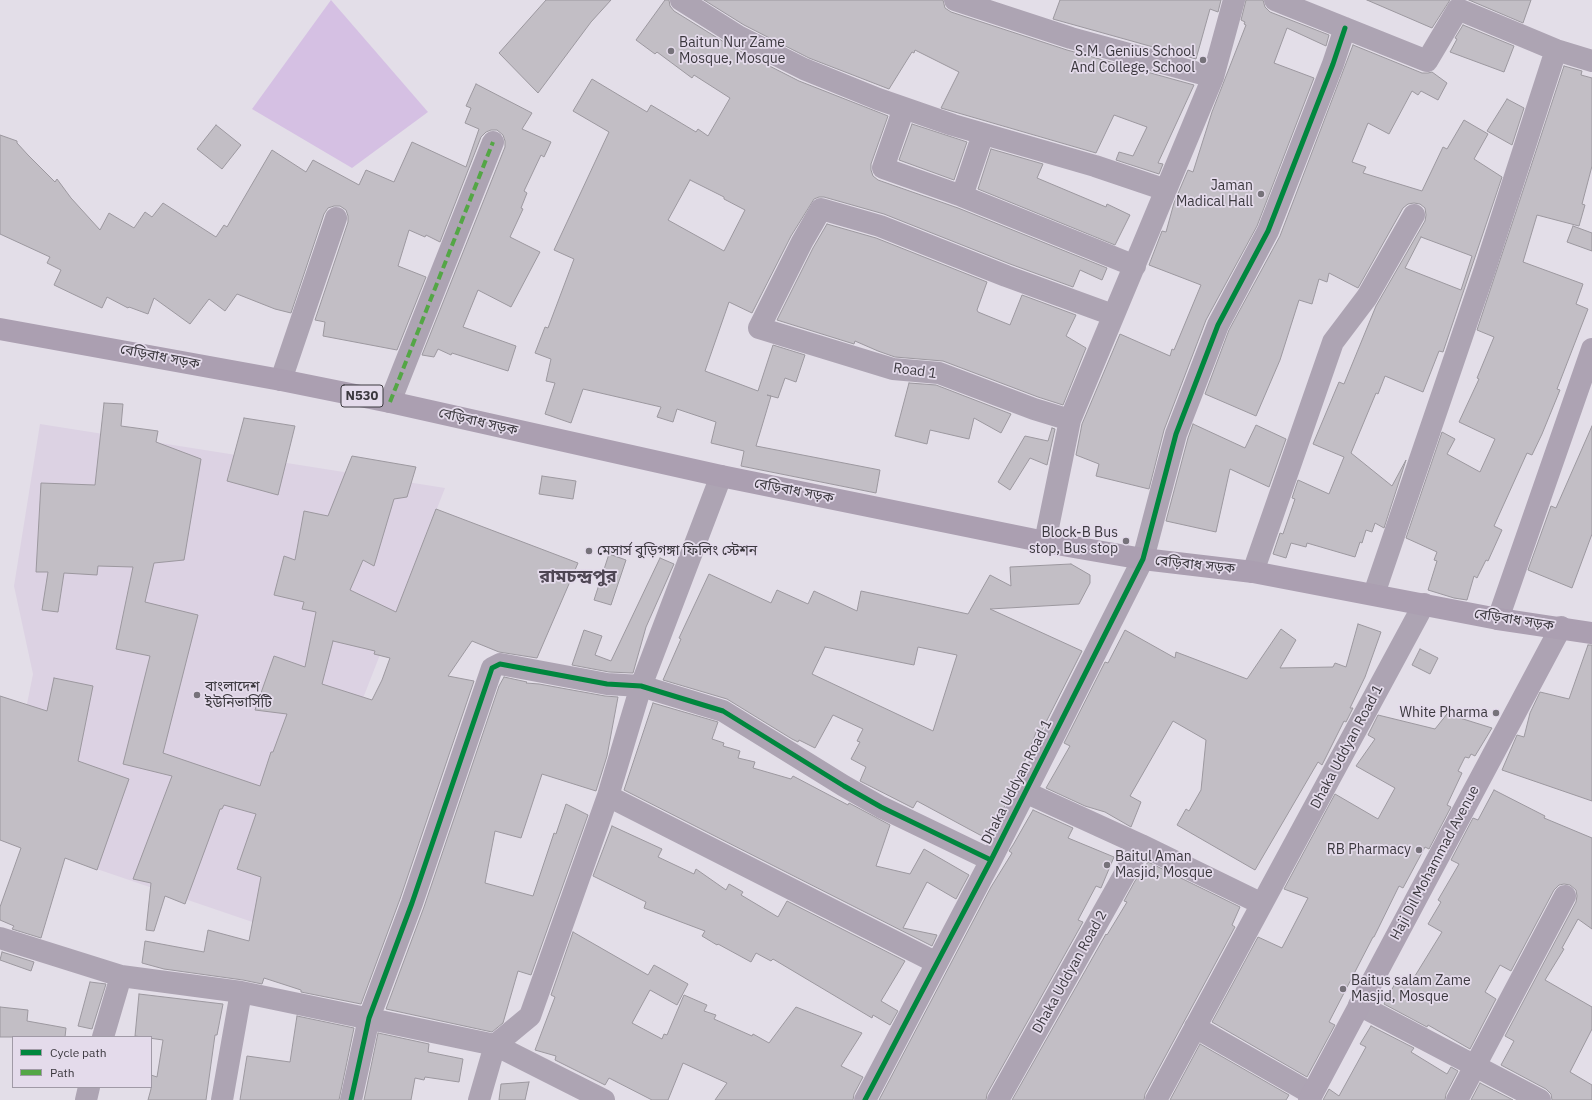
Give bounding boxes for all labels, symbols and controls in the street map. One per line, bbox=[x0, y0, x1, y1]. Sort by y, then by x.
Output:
place label: Baitun Nur Zame Mosque, Mosque bbox=[679, 35, 785, 68]
place label: S.M. Genius School And College, School bbox=[1070, 44, 1195, 76]
marker: Baitun Nur Zame Mosque, Mosque bbox=[666, 46, 676, 56]
marker: S.M. Genius School And College, School bbox=[1198, 55, 1208, 65]
place label: Jaman Madical Hall bbox=[1176, 178, 1253, 210]
marker: Jaman Madical Hall bbox=[1256, 189, 1266, 199]
street label: বেড়িবাধ সড়ক bbox=[119, 341, 201, 373]
street label: Road 1 bbox=[892, 360, 938, 382]
road number: N530 bbox=[341, 385, 383, 407]
street label: বেড়িবাধ সড়ক bbox=[437, 405, 519, 439]
street label: বেড়িবাধ সড়ক bbox=[753, 475, 835, 507]
place label: Block-B Bus stop, Bus stop bbox=[1029, 525, 1118, 558]
marker: Block-B Bus stop, Bus stop bbox=[1121, 536, 1131, 546]
place label: মেসার্স বুড়িগঙ্গা ফিলিং স্টেশন bbox=[597, 543, 757, 559]
marker: মেসার্স বুড়িগঙ্গা ফিলিং স্টেশন bbox=[584, 546, 594, 556]
street label: বেড়িবাধ সড়ক bbox=[1154, 552, 1236, 578]
district label: রামচন্দ্রপুর bbox=[539, 566, 617, 588]
street label: বেড়িবাধ সড়ক bbox=[1473, 605, 1555, 635]
place label: বাংলাদেশ ইউনিভার্সিটি bbox=[205, 679, 272, 712]
street label: Dhaka Uddyan Road 1 bbox=[1307, 682, 1387, 812]
marker: বাংলাদেশ ইউনিভার্সিটি bbox=[192, 690, 202, 700]
place label: White Pharma bbox=[1399, 705, 1488, 721]
marker: White Pharma bbox=[1491, 708, 1501, 718]
street label: Dhaka Uddyan Road 1 bbox=[978, 717, 1056, 847]
street label: Haji Dil Mohammad Avenue bbox=[1387, 783, 1483, 943]
place label: RB Pharmacy bbox=[1327, 842, 1411, 858]
marker: RB Pharmacy bbox=[1414, 845, 1424, 855]
place label: Baitul Aman Masjid, Mosque bbox=[1115, 849, 1213, 882]
marker: Baitul Aman Masjid, Mosque bbox=[1102, 860, 1112, 870]
street label: Dhaka Uddyan Road 2 bbox=[1029, 908, 1111, 1036]
place label: Baitus salam Zame Masjid, Mosque bbox=[1351, 973, 1471, 1006]
marker: Baitus salam Zame Masjid, Mosque bbox=[1338, 984, 1348, 994]
legend bbox=[12, 1036, 152, 1088]
text: Cycle path bbox=[50, 1045, 107, 1060]
text: Path bbox=[50, 1065, 75, 1080]

